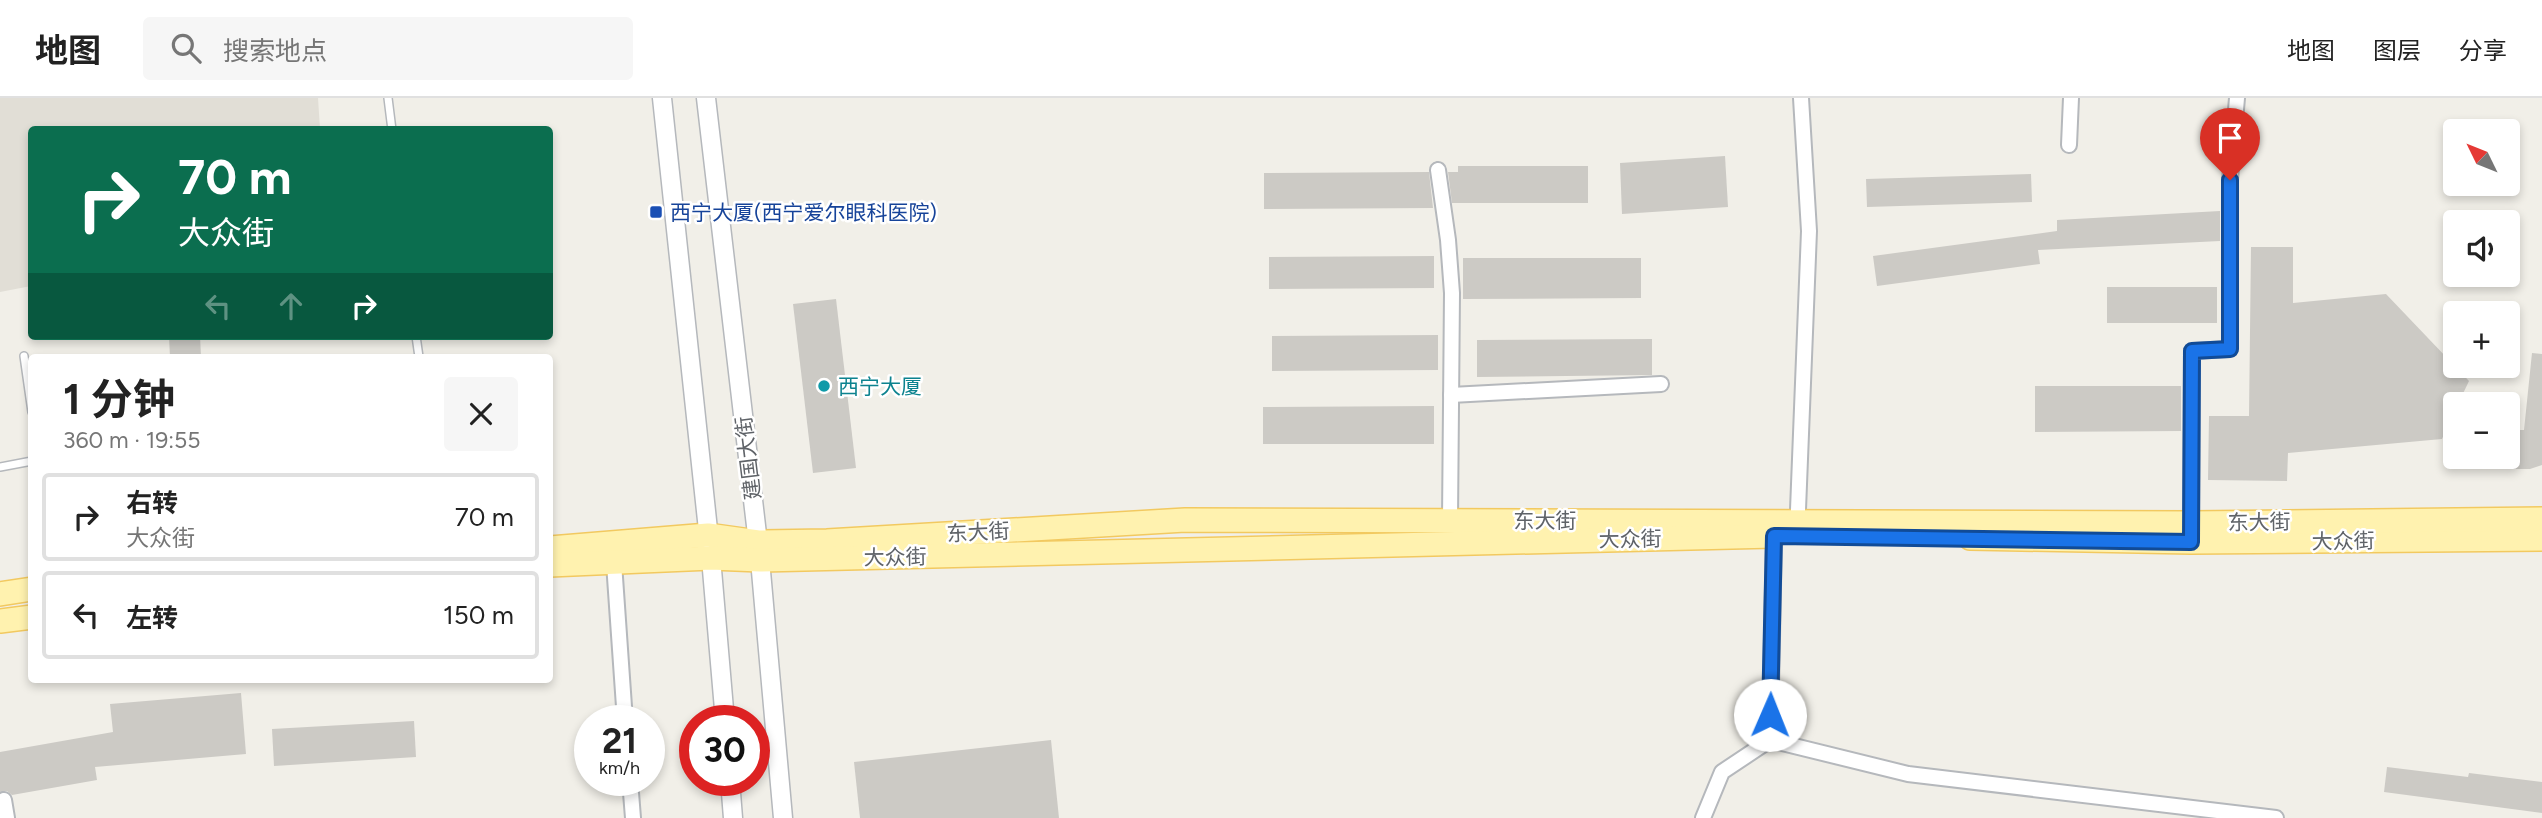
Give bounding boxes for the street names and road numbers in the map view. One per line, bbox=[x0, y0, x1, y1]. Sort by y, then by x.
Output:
street label: 建国大街 bbox=[730, 415, 766, 501]
street label: 东大街 bbox=[1514, 508, 1577, 533]
street label: 东大街 bbox=[2227, 509, 2291, 535]
street label: 东大街 bbox=[946, 518, 1010, 546]
street label: 大众街 bbox=[1598, 526, 1662, 552]
street label: 大众街 bbox=[2311, 528, 2375, 554]
street label: 大众街 bbox=[863, 544, 927, 570]

